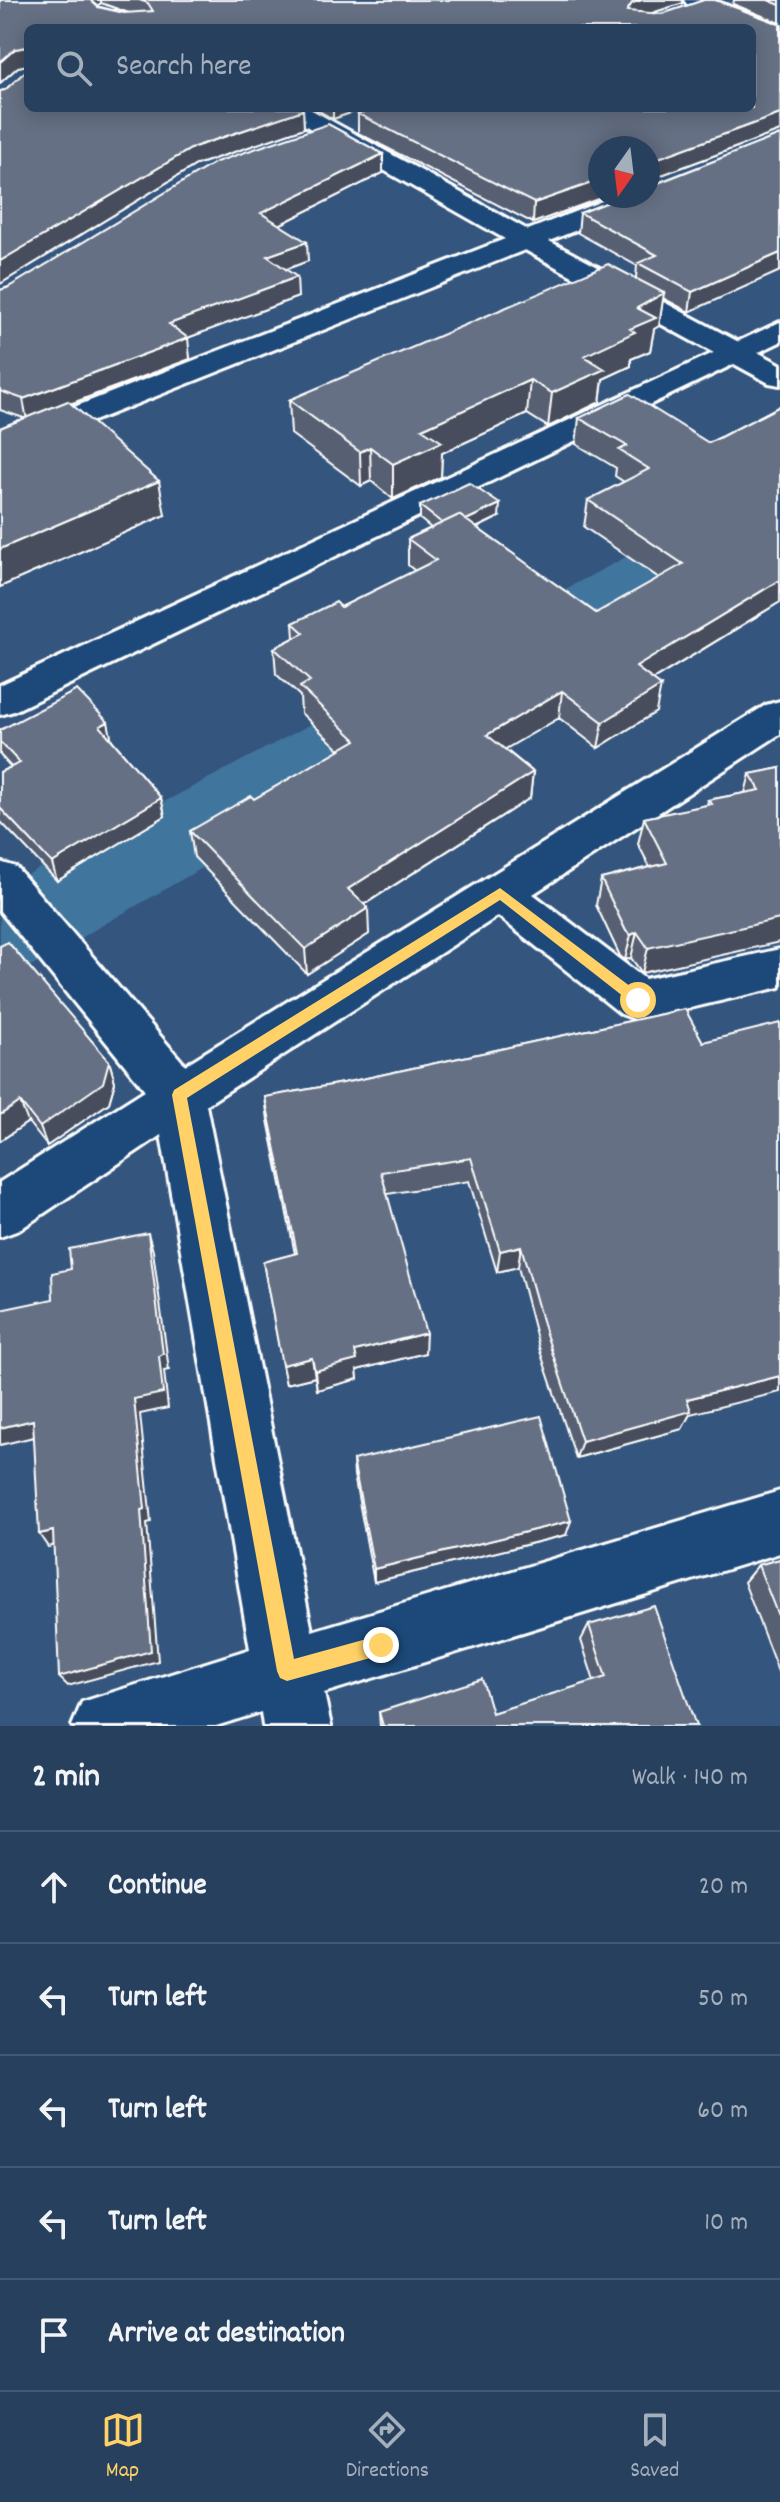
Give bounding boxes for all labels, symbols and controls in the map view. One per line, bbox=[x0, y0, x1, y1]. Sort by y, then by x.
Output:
search box bbox=[24, 24, 756, 112]
icon: search bbox=[52, 46, 96, 90]
text: Search here bbox=[116, 47, 252, 90]
north arrow bbox=[588, 136, 660, 208]
route start bbox=[620, 982, 656, 1018]
route end bbox=[363, 1627, 399, 1663]
text: 2 min bbox=[32, 1754, 100, 1803]
text: Walk · 140 m bbox=[632, 1760, 748, 1797]
icon: ahead bbox=[32, 1865, 76, 1909]
text: Continue bbox=[108, 1866, 207, 1909]
text: 20 m bbox=[699, 1869, 748, 1906]
icon: left bbox=[32, 1977, 76, 2021]
text: Turn left bbox=[108, 1978, 207, 2021]
text: 50 m bbox=[698, 1981, 748, 2018]
icon: left bbox=[32, 2089, 76, 2133]
text: Turn left bbox=[108, 2090, 207, 2133]
text: 60 m bbox=[697, 2093, 748, 2130]
icon: left bbox=[32, 2201, 76, 2245]
text: Turn left bbox=[108, 2202, 207, 2245]
text: 10 m bbox=[704, 2205, 748, 2242]
icon: arrive bbox=[32, 2313, 76, 2357]
text: Arrive at destination bbox=[108, 2314, 345, 2357]
tab: Map bbox=[101, 2408, 145, 2487]
tab: Directions bbox=[346, 2408, 429, 2487]
tab: Saved bbox=[630, 2408, 679, 2487]

